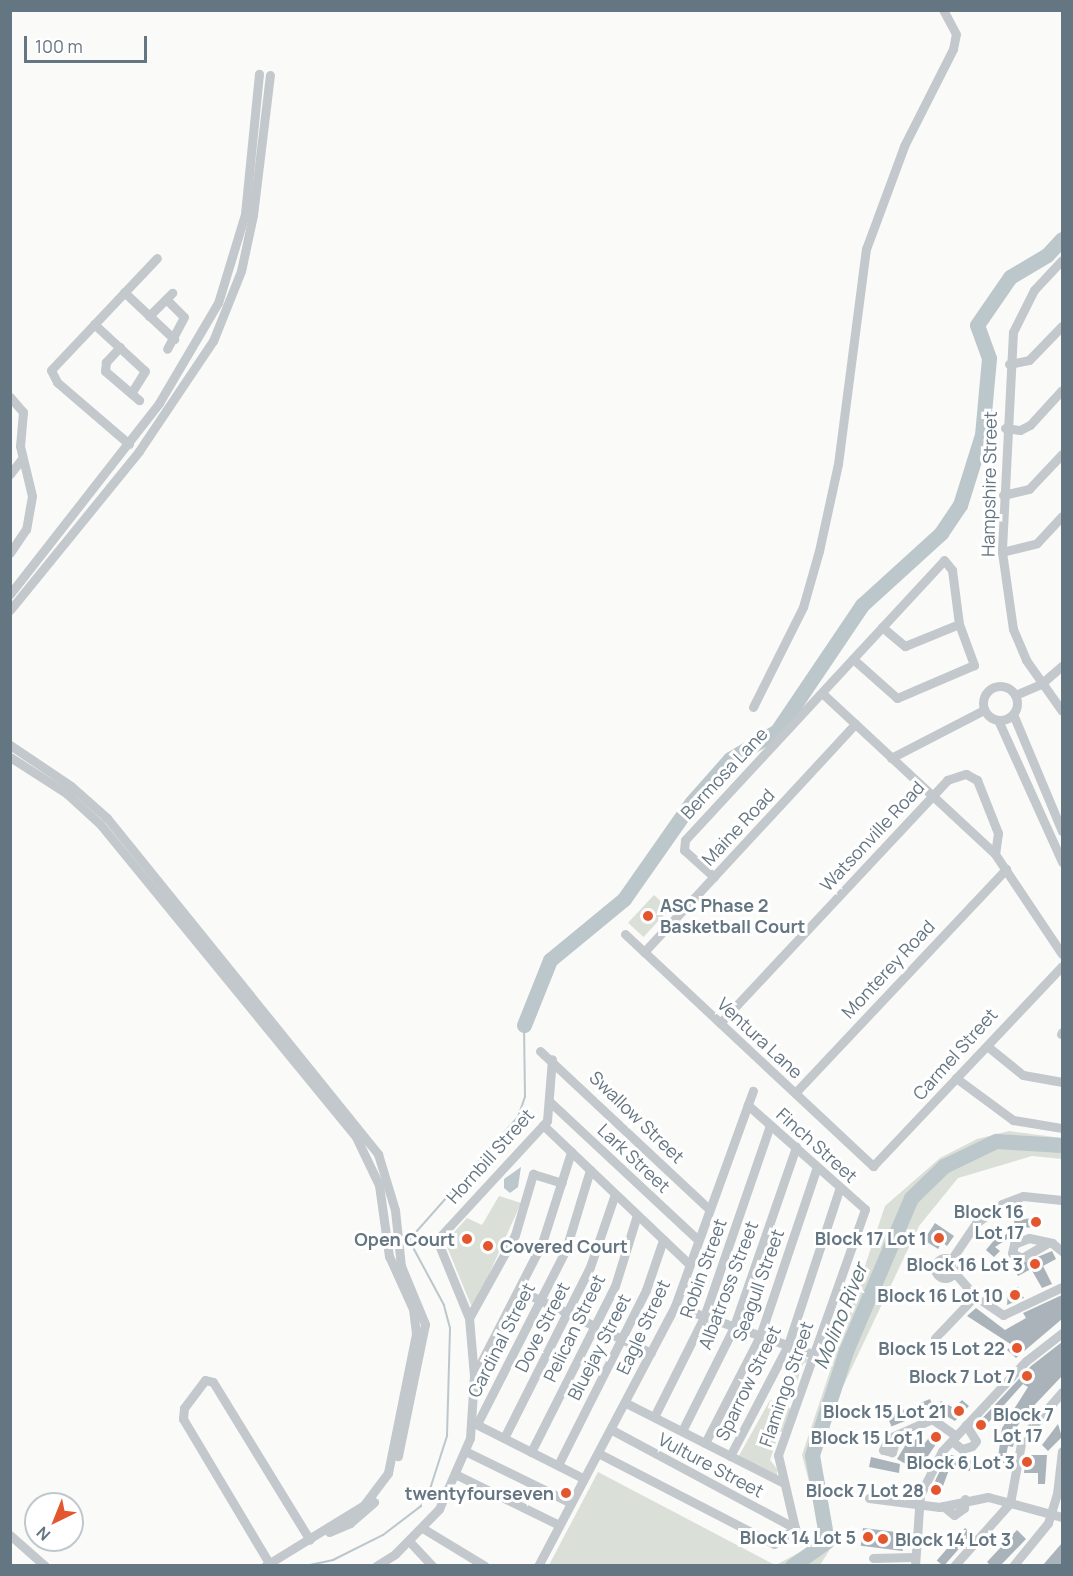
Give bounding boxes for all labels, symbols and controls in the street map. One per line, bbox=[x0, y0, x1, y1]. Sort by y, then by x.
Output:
scale bar bbox=[27, 24, 150, 62]
text: 100 m bbox=[35, 34, 83, 58]
street label: Hampshire Street bbox=[977, 411, 1001, 557]
street label: Bermosa Lane bbox=[676, 723, 772, 823]
street label: Watsonville Road bbox=[815, 777, 929, 895]
street label: Maine Road bbox=[697, 784, 779, 870]
place label: ASC Phase 2 Basketball Court bbox=[660, 895, 805, 938]
marker: ASC Phase 2 Basketball Court bbox=[641, 909, 655, 923]
street label: Monterey Road bbox=[837, 915, 939, 1023]
street label: Ventura Lane bbox=[713, 993, 807, 1083]
street label: Carmel Street bbox=[908, 1004, 1002, 1104]
street label: Swallow Street bbox=[585, 1066, 689, 1168]
street label: Finch Street bbox=[772, 1103, 862, 1187]
street label: Hornbill Street bbox=[442, 1104, 538, 1208]
street label: Lark Street bbox=[593, 1119, 675, 1197]
place label: Block 16 Lot 17 bbox=[954, 1201, 1024, 1244]
street label: Robin Street bbox=[675, 1215, 731, 1321]
marker: Block 16 Lot 17 bbox=[1029, 1215, 1043, 1229]
street label: Albatross Street bbox=[694, 1218, 762, 1352]
street label: Seagull Street bbox=[728, 1226, 788, 1344]
place label: Block 17 Lot 1 bbox=[815, 1227, 927, 1249]
place label: Open Court bbox=[354, 1228, 455, 1250]
marker: Block 17 Lot 1 bbox=[932, 1231, 946, 1245]
marker: Open Court bbox=[460, 1232, 474, 1246]
place label: Covered Court bbox=[500, 1235, 628, 1257]
marker: Covered Court bbox=[481, 1239, 495, 1253]
place label: Block 16 Lot 3 bbox=[907, 1253, 1023, 1275]
marker: Block 16 Lot 3 bbox=[1028, 1257, 1042, 1271]
water label: Molino River bbox=[808, 1260, 872, 1372]
street label: Pelican Street bbox=[539, 1271, 609, 1385]
street label: Eagle Street bbox=[612, 1276, 674, 1378]
street label: Dove Street bbox=[510, 1278, 574, 1376]
street label: Cardinal Street bbox=[463, 1279, 539, 1401]
place label: Block 16 Lot 10 bbox=[877, 1284, 1003, 1306]
marker: Block 16 Lot 10 bbox=[1008, 1288, 1022, 1302]
street label: Bluejay Street bbox=[563, 1290, 635, 1404]
street label: Flamingo Street bbox=[754, 1318, 818, 1450]
street label: Sparrow Street bbox=[711, 1322, 785, 1444]
place label: Block 15 Lot 22 bbox=[878, 1337, 1005, 1359]
marker: Block 15 Lot 22 bbox=[1010, 1341, 1024, 1355]
place label: Block 7 Lot 7 bbox=[909, 1365, 1015, 1387]
marker: Block 7 Lot 7 bbox=[1020, 1369, 1034, 1383]
place label: Block 15 Lot 21 bbox=[823, 1400, 947, 1422]
marker: Block 15 Lot 21 bbox=[952, 1404, 966, 1418]
place label: Block 7 Lot 17 bbox=[993, 1404, 1054, 1446]
marker: Block 7 Lot 17 bbox=[974, 1418, 988, 1432]
place label: Block 15 Lot 1 bbox=[811, 1426, 924, 1448]
street label: Vulture Street bbox=[655, 1428, 767, 1502]
marker: Block 15 Lot 1 bbox=[929, 1430, 943, 1444]
place label: Block 6 Lot 3 bbox=[906, 1451, 1015, 1473]
marker: Block 6 Lot 3 bbox=[1020, 1455, 1034, 1469]
place label: Block 7 Lot 28 bbox=[806, 1479, 924, 1501]
place label: twentyfourseven bbox=[405, 1482, 554, 1504]
marker: Block 7 Lot 28 bbox=[929, 1483, 943, 1497]
marker: twentyfourseven bbox=[559, 1486, 573, 1500]
north arrow bbox=[24, 1492, 84, 1552]
text: N bbox=[31, 1522, 55, 1546]
place label: Block 14 Lot 5 bbox=[740, 1526, 856, 1548]
place label: Block 14 Lot 3 bbox=[895, 1528, 1011, 1550]
marker: Block 14 Lot 5 bbox=[861, 1530, 875, 1544]
marker: Block 14 Lot 3 bbox=[876, 1532, 890, 1546]

